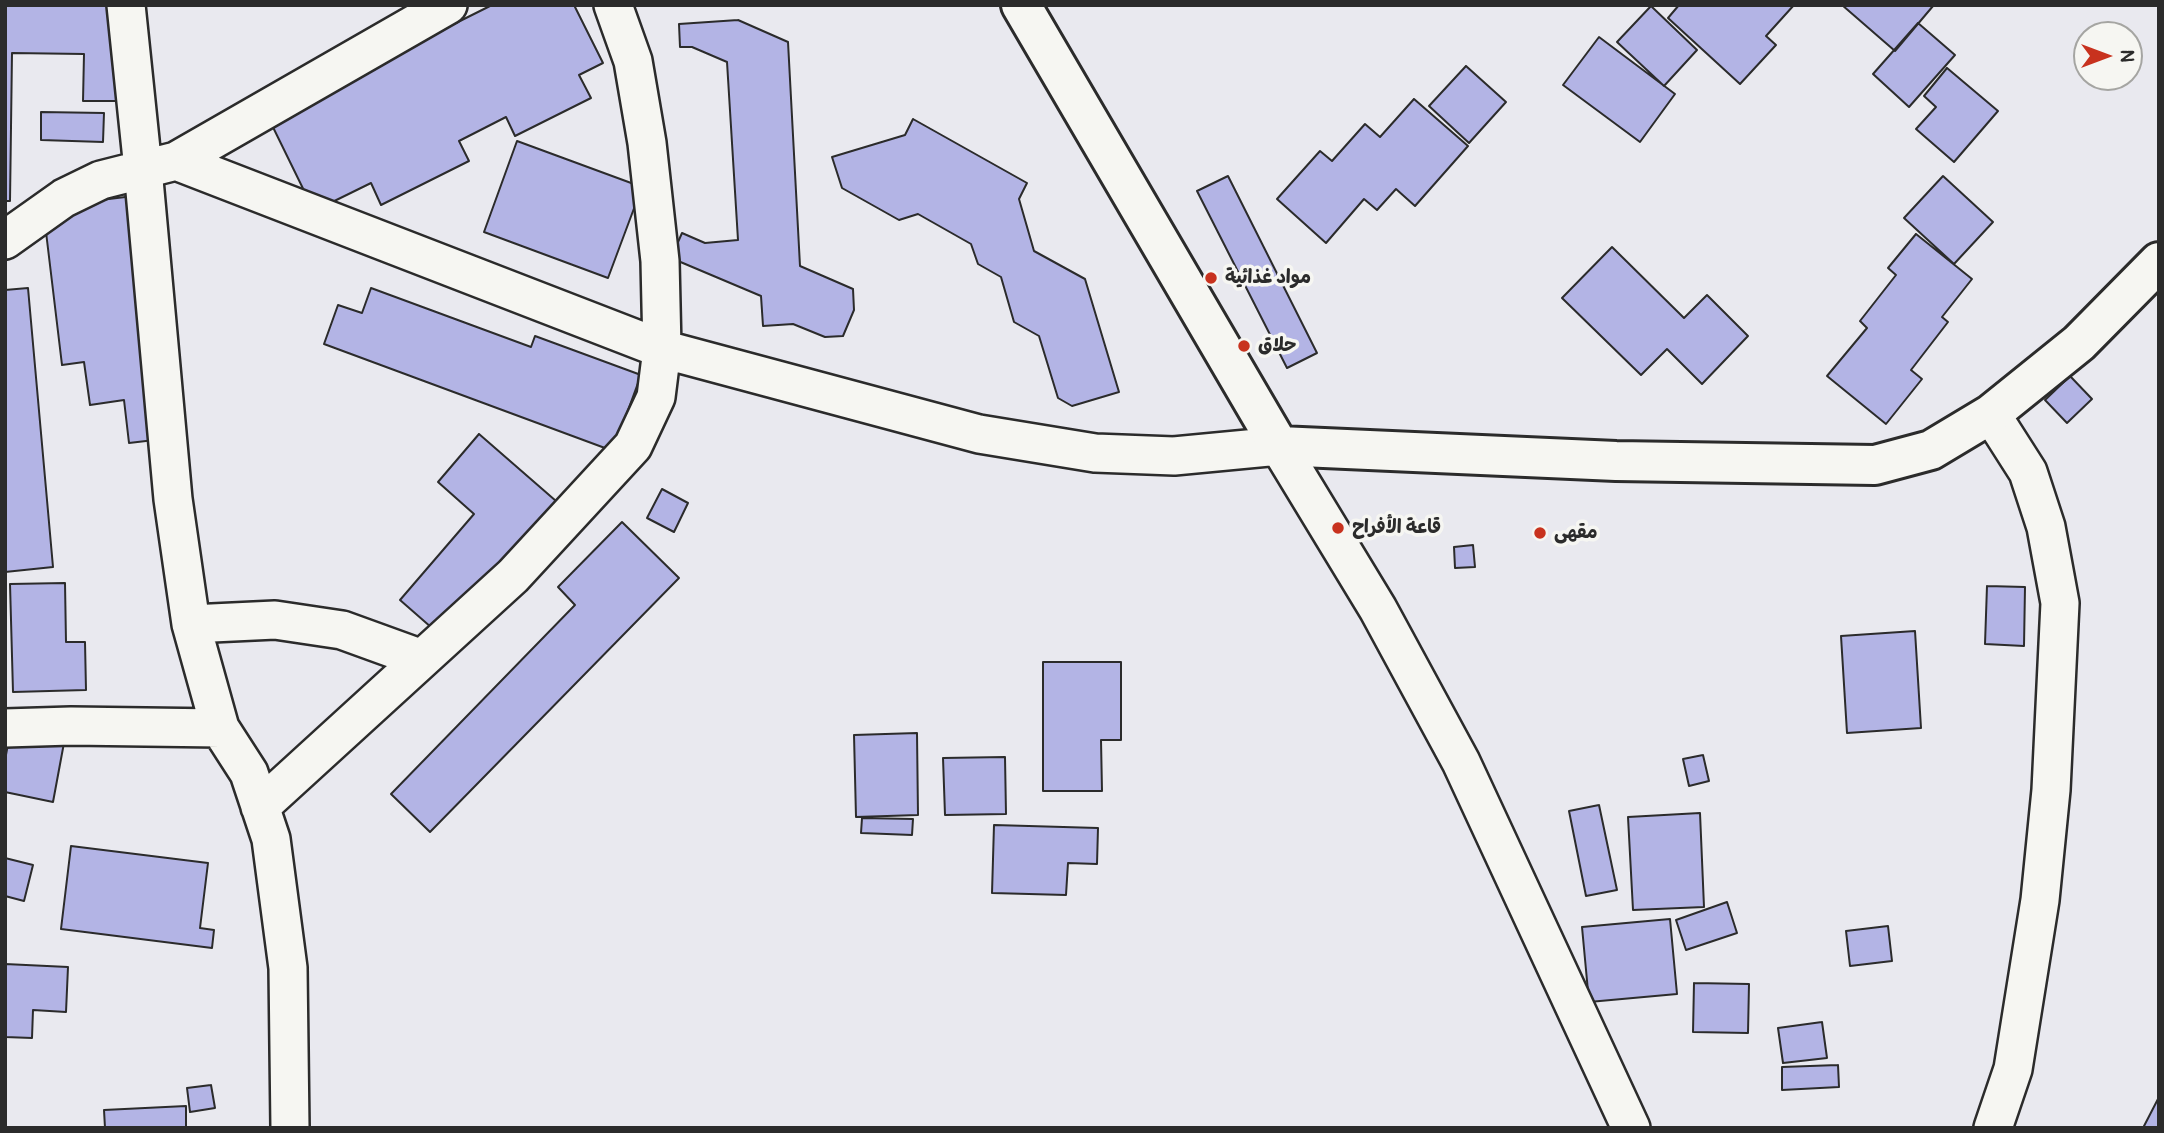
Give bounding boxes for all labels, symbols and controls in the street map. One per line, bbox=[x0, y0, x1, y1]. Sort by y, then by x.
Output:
north arrow bbox=[2073, 21, 2143, 91]
text: N bbox=[2115, 50, 2139, 62]
place label: مواد غذائية bbox=[1225, 267, 1311, 289]
marker: مواد غذائية bbox=[1203, 270, 1219, 286]
place label: حلاق bbox=[1258, 335, 1296, 357]
marker: حلاق bbox=[1236, 338, 1252, 354]
place label: قاعة الأفراح bbox=[1352, 517, 1441, 539]
marker: قاعة الأفراح bbox=[1330, 520, 1346, 536]
place label: مقهى bbox=[1554, 522, 1597, 544]
marker: مقهى bbox=[1532, 525, 1548, 541]

